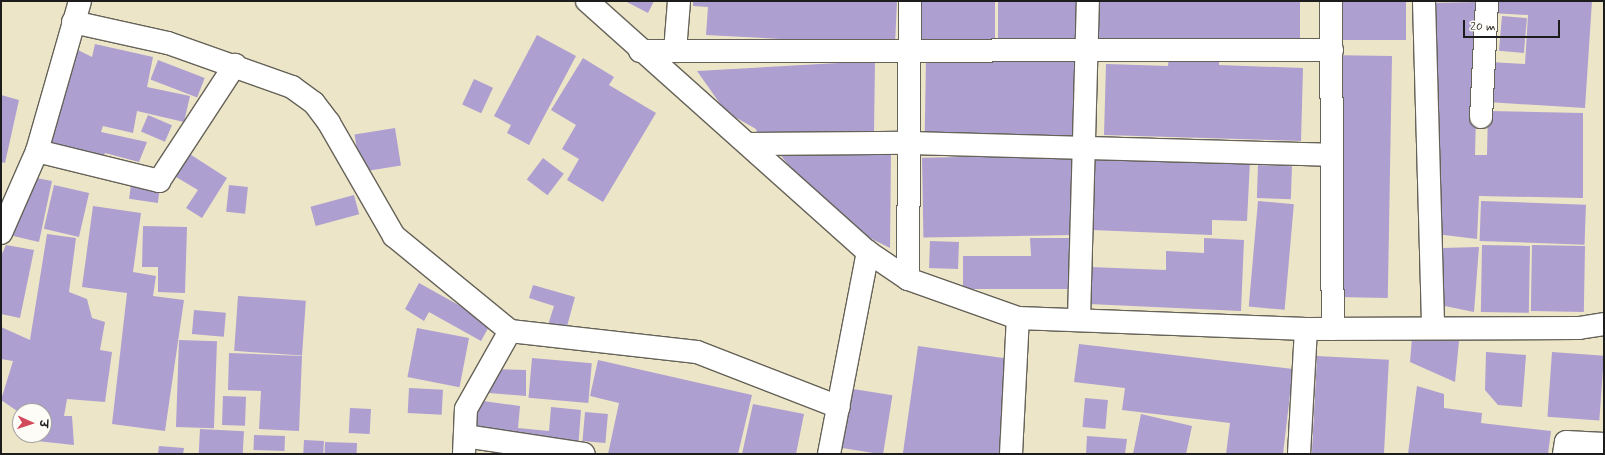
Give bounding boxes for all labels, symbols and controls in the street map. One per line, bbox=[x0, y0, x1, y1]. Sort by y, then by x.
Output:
scale bar bbox=[1465, 12, 1562, 38]
text: 20 m bbox=[1470, 19, 1496, 35]
north arrow bbox=[12, 403, 52, 443]
text: उ bbox=[36, 420, 50, 428]

